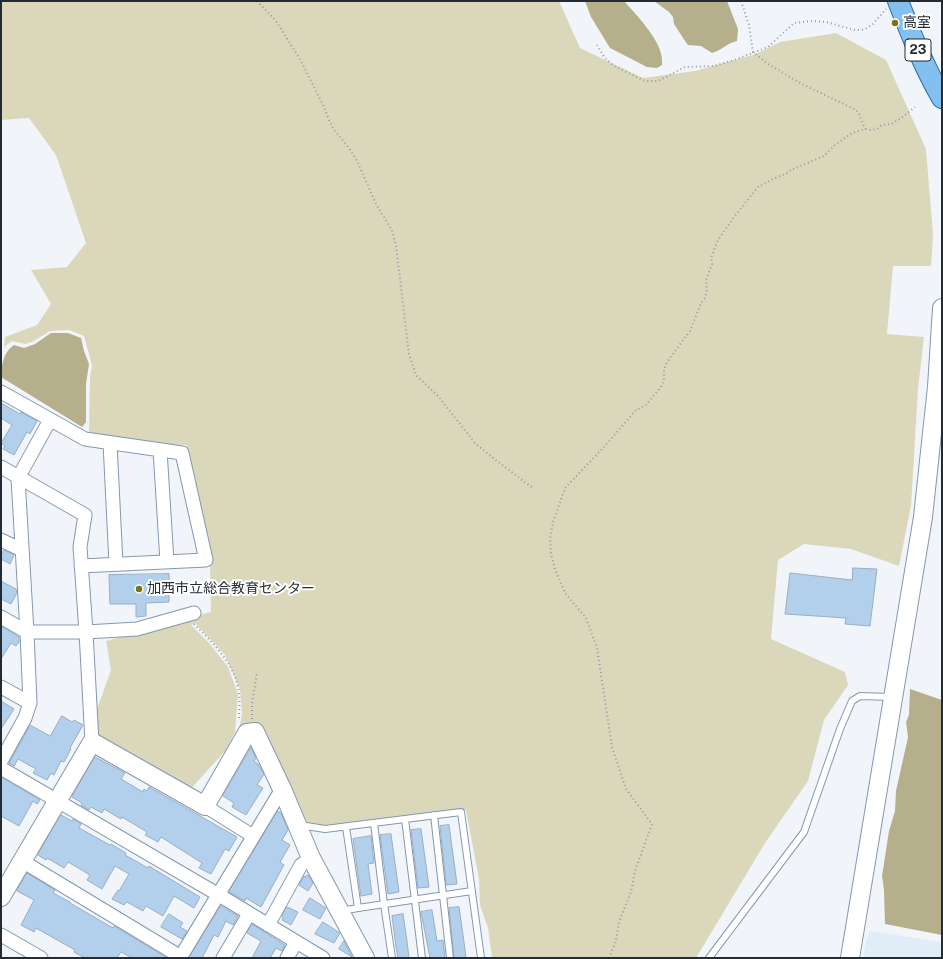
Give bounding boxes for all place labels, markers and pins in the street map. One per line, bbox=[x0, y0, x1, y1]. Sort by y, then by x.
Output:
place label: 高室 bbox=[903, 15, 931, 31]
marker: 高室 bbox=[890, 18, 900, 28]
place label: 加西市立総合教育センター bbox=[147, 581, 315, 597]
marker: 加西市立総合教育センター bbox=[134, 584, 144, 594]

